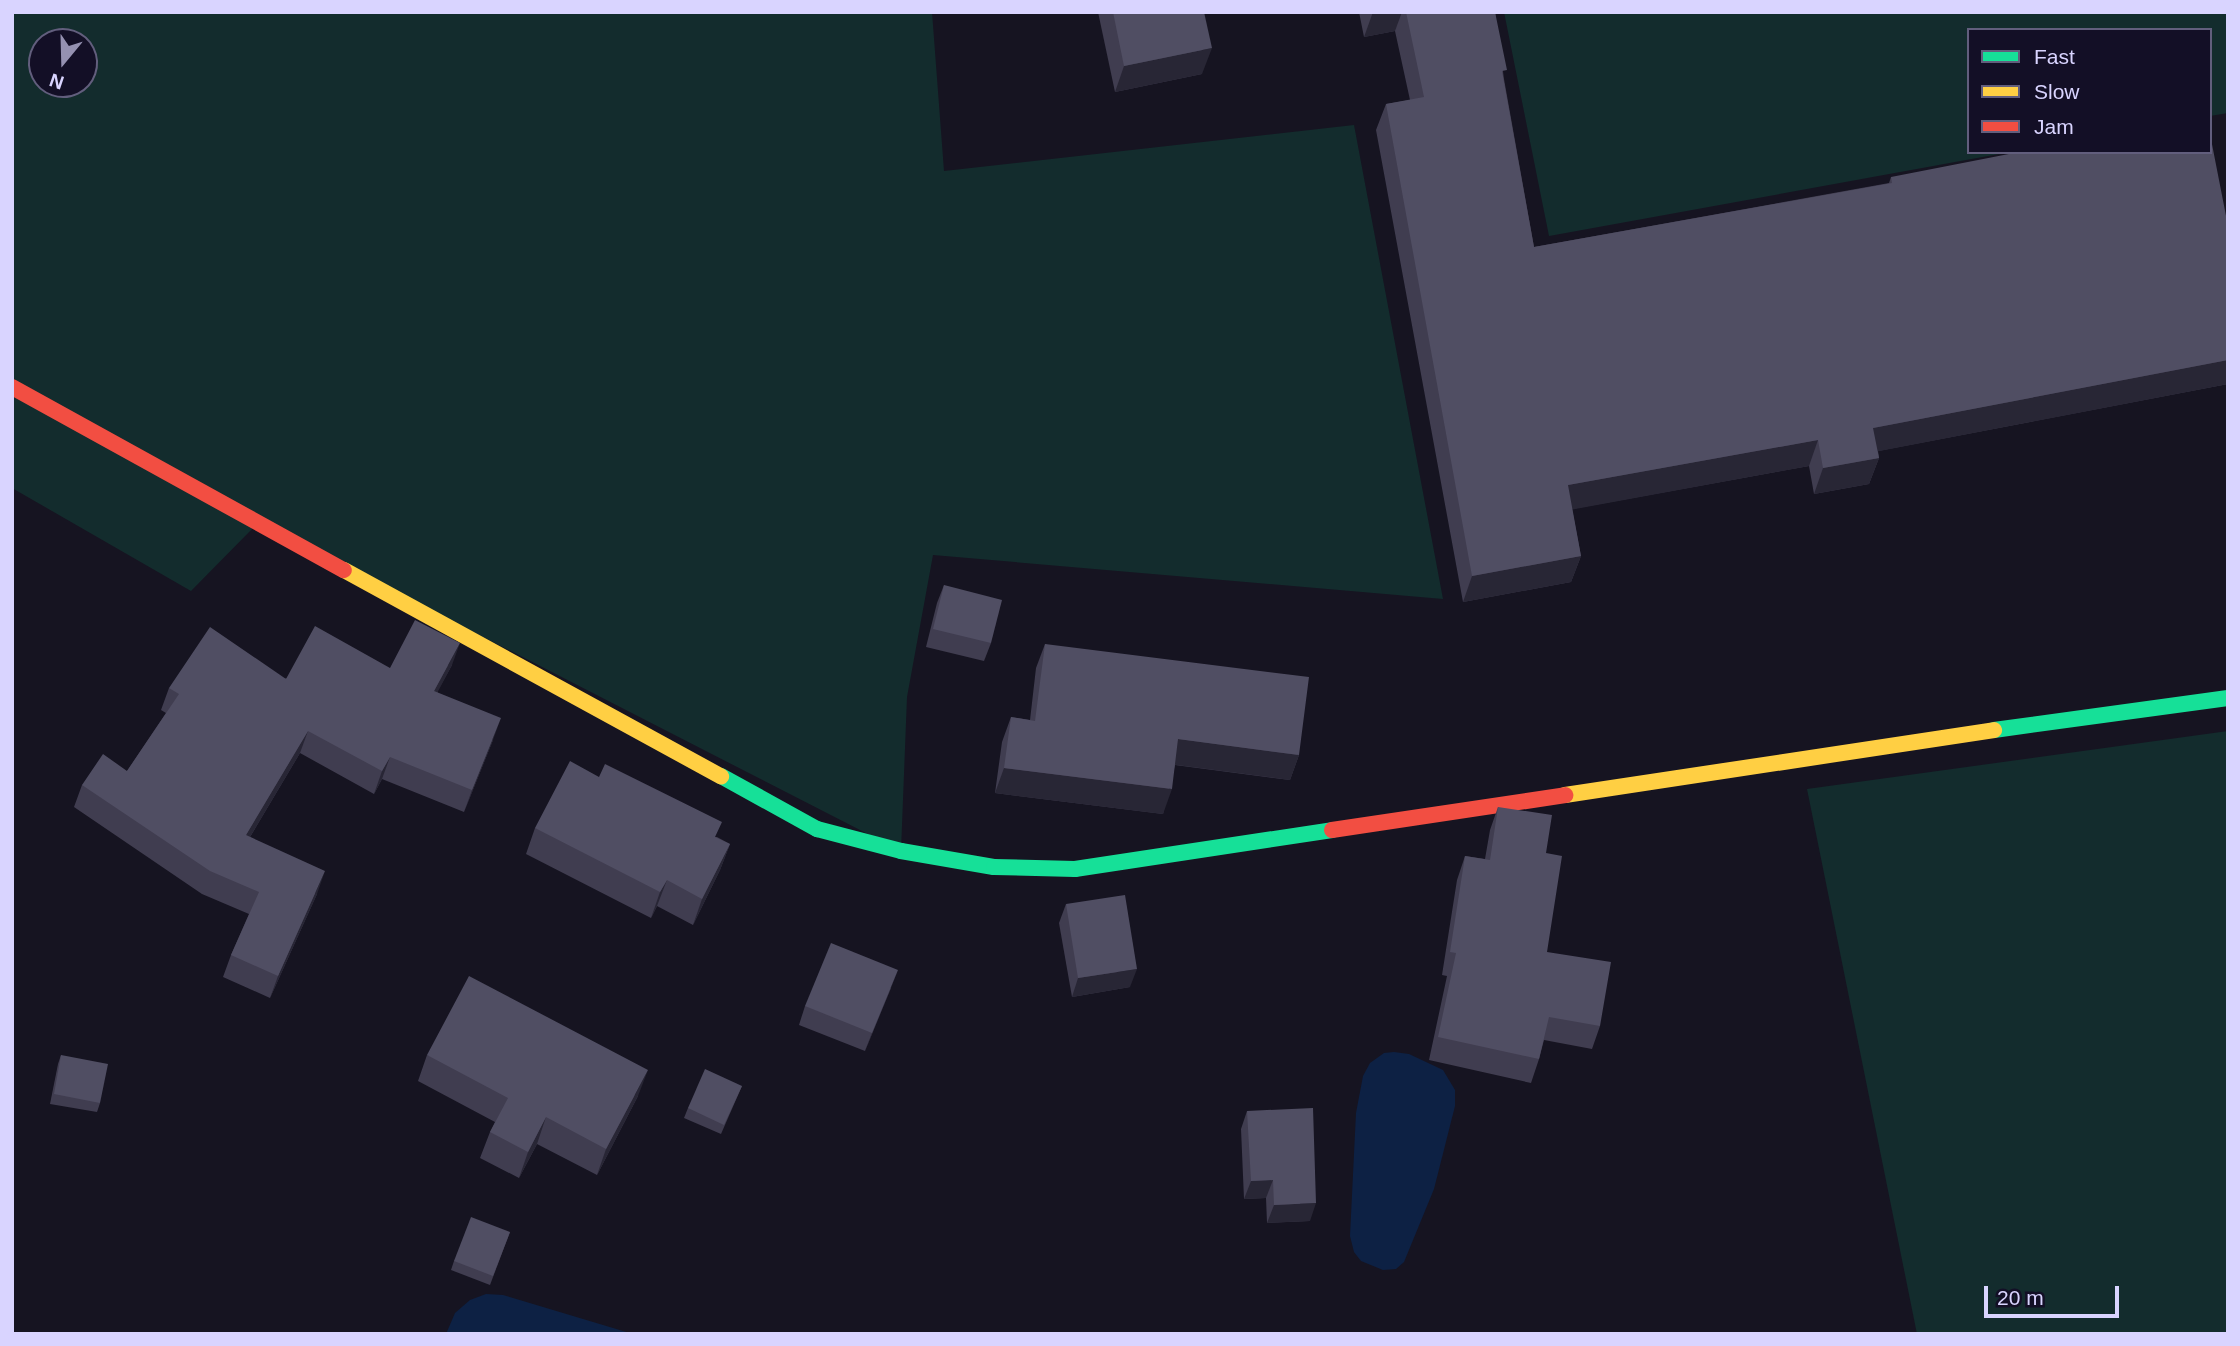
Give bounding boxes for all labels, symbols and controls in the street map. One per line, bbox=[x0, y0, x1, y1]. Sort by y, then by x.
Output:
north arrow bbox=[28, 28, 98, 98]
legend bbox=[1967, 28, 2212, 154]
text: Fast bbox=[2034, 45, 2075, 68]
text: N bbox=[47, 69, 67, 94]
text: Slow bbox=[2034, 80, 2080, 103]
text: Jam bbox=[2034, 115, 2074, 138]
scale bar bbox=[1988, 1272, 2123, 1316]
text: 20 m bbox=[1997, 1286, 2044, 1309]

